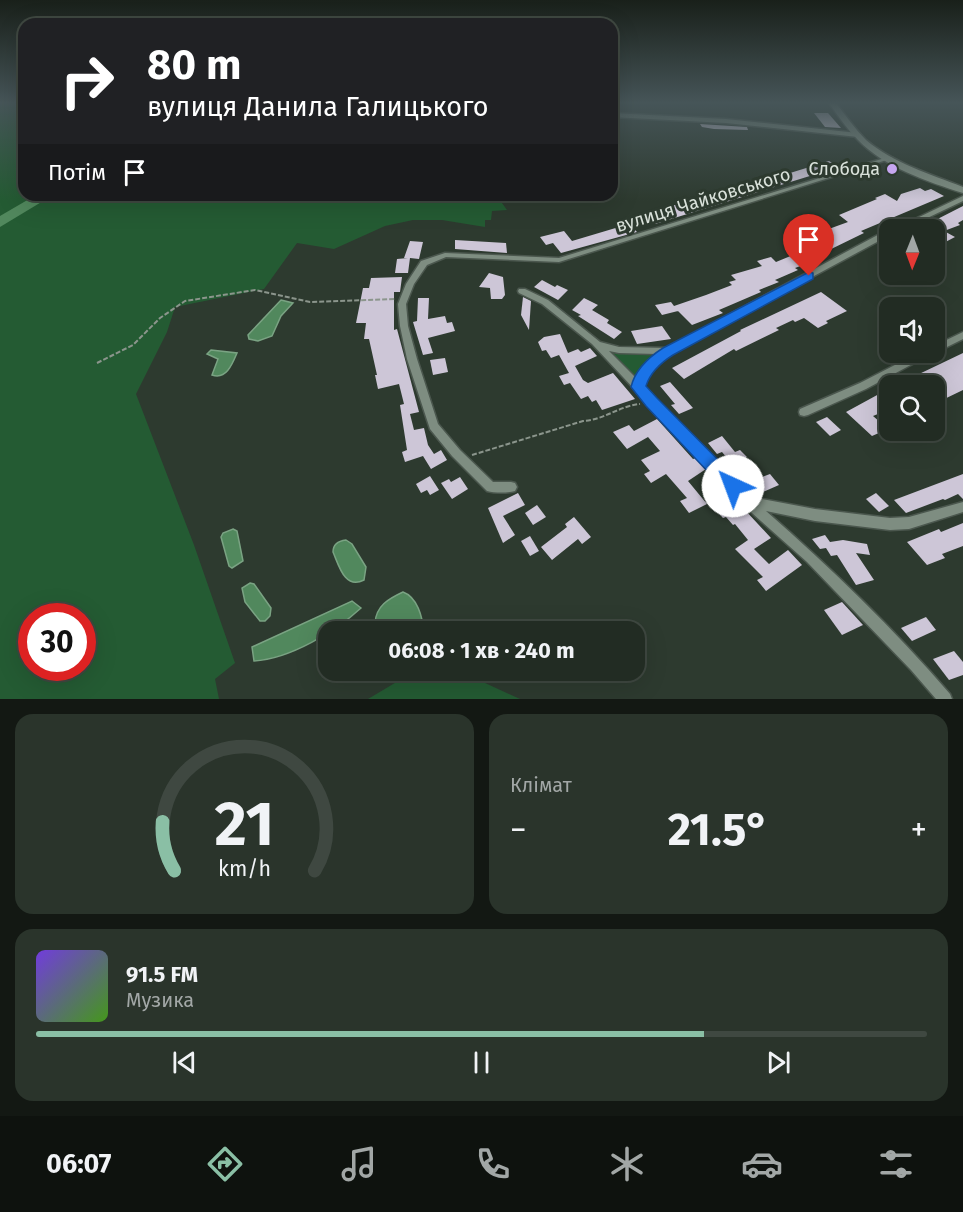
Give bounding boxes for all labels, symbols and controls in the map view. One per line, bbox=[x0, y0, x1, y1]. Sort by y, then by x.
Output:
text: 80 m bbox=[147, 40, 241, 90]
icon: right bbox=[48, 42, 126, 120]
text: вулиця Данила Галицького bbox=[147, 91, 489, 123]
icon: arrive bbox=[118, 156, 151, 189]
place label: Слобода bbox=[808, 158, 880, 180]
text: Потім bbox=[48, 159, 106, 186]
marker: Слобода bbox=[885, 162, 899, 176]
street label: вулиця Чайковського bbox=[613, 163, 793, 237]
pin bbox=[783, 214, 834, 276]
north arrow bbox=[879, 219, 945, 285]
map controls bbox=[879, 219, 945, 441]
icon: arrive bbox=[792, 223, 825, 256]
button: sound bbox=[879, 297, 945, 363]
button: search bbox=[879, 375, 945, 441]
position arrow bbox=[701, 454, 765, 518]
speed limit sign: 30 bbox=[18, 603, 96, 681]
text: 06:08 · 1 хв · 240 m bbox=[388, 637, 575, 664]
text: Клімат bbox=[510, 773, 572, 797]
text: 21 bbox=[215, 787, 274, 862]
text: 21.5° bbox=[668, 803, 769, 857]
text: − bbox=[510, 810, 527, 850]
text: + bbox=[911, 810, 927, 850]
text: km/h bbox=[218, 856, 271, 882]
text: 91.5 FM bbox=[126, 961, 198, 988]
text: Музика bbox=[126, 988, 194, 1012]
icon: previous bbox=[168, 1046, 201, 1079]
icon: pause bbox=[465, 1046, 498, 1079]
icon: next bbox=[762, 1046, 795, 1079]
icon: directions bbox=[204, 1143, 246, 1185]
icon: music bbox=[338, 1143, 380, 1185]
icon: phone bbox=[472, 1143, 514, 1185]
icon: climate bbox=[606, 1143, 648, 1185]
icon: car bbox=[741, 1143, 783, 1185]
icon: filters bbox=[875, 1143, 917, 1185]
text: 06:07 bbox=[46, 1148, 112, 1180]

